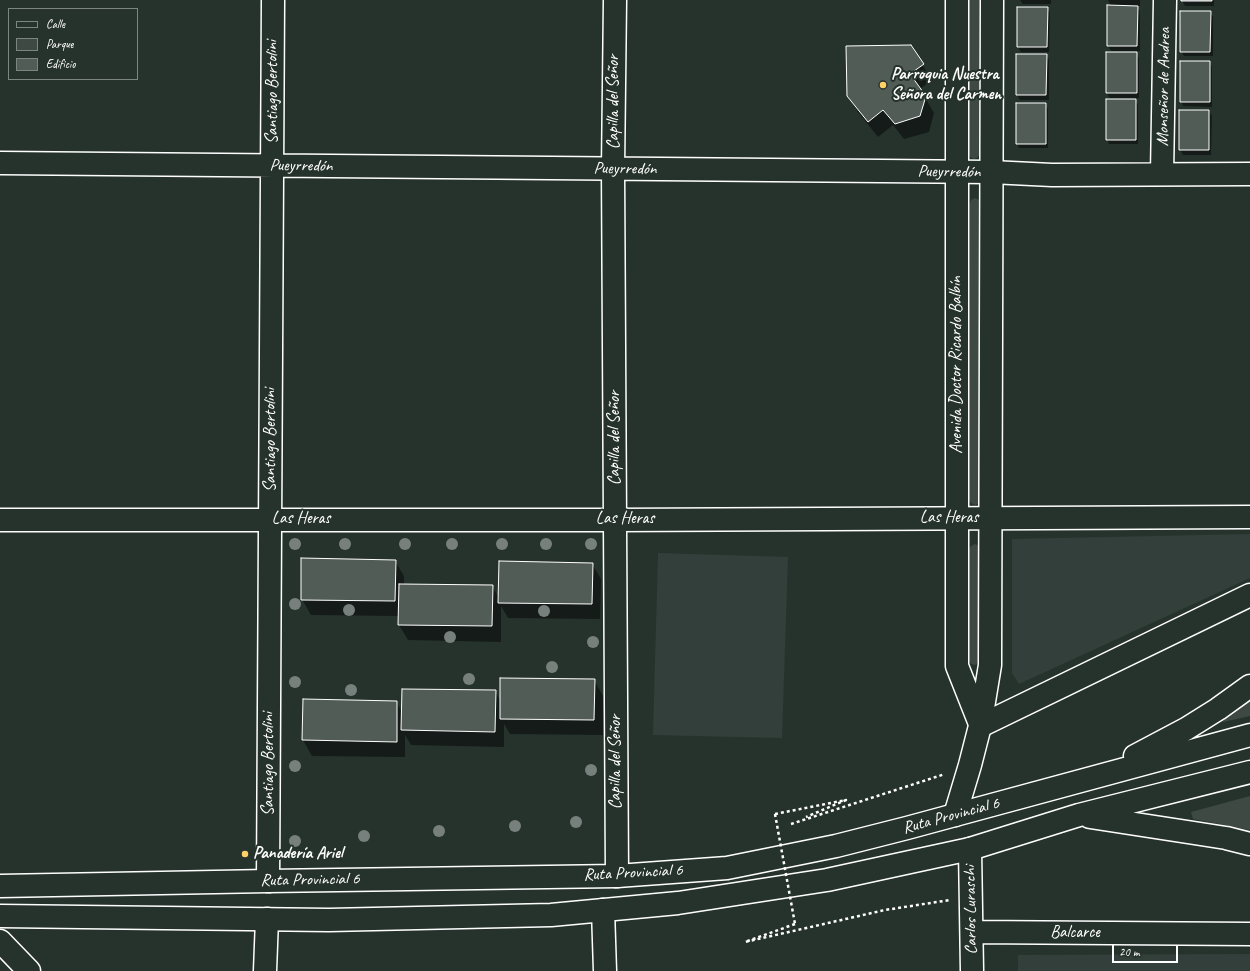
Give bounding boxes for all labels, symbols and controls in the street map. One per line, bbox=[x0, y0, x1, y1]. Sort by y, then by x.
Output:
legend bbox=[8, 8, 138, 80]
text: Calle bbox=[46, 16, 65, 32]
street label: Monseñor de Andrea bbox=[1153, 28, 1175, 146]
text: Parque bbox=[46, 36, 74, 52]
street label: Santiago Bertolini bbox=[263, 40, 283, 144]
street label: Capilla del Señor bbox=[604, 55, 624, 149]
text: Edificio bbox=[46, 56, 76, 72]
place label: Parroquia Nuestra Señora del Carmen bbox=[891, 65, 1001, 105]
marker: Parroquia Nuestra Señora del Carmen bbox=[878, 80, 888, 90]
street label: Pueyrredón bbox=[269, 155, 333, 177]
street label: Pueyrredón bbox=[593, 158, 657, 180]
street label: Pueyrredón bbox=[917, 161, 981, 183]
street label: Avenida Doctor Ricardo Balbín bbox=[947, 276, 967, 454]
street label: Santiago Bertolini bbox=[261, 388, 281, 492]
street label: Capilla del Señor bbox=[605, 391, 625, 485]
street label: Las Heras bbox=[920, 508, 978, 528]
street label: Las Heras bbox=[272, 509, 330, 529]
street label: Las Heras bbox=[596, 509, 654, 529]
street label: Santiago Bertolini bbox=[259, 712, 279, 816]
street label: Capilla del Señor bbox=[606, 715, 626, 809]
street label: Ruta Provincial 6 bbox=[900, 793, 1002, 839]
place label: Panadería Ariel bbox=[253, 844, 343, 864]
marker: Panadería Ariel bbox=[240, 849, 250, 859]
street label: Ruta Provincial 6 bbox=[583, 860, 683, 886]
street label: Carlos Luraschi bbox=[960, 865, 982, 955]
street label: Ruta Provincial 6 bbox=[260, 869, 360, 891]
street label: Balcarce bbox=[1050, 923, 1100, 943]
scale bar bbox=[1114, 937, 1180, 963]
text: 20 m bbox=[1119, 944, 1139, 960]

